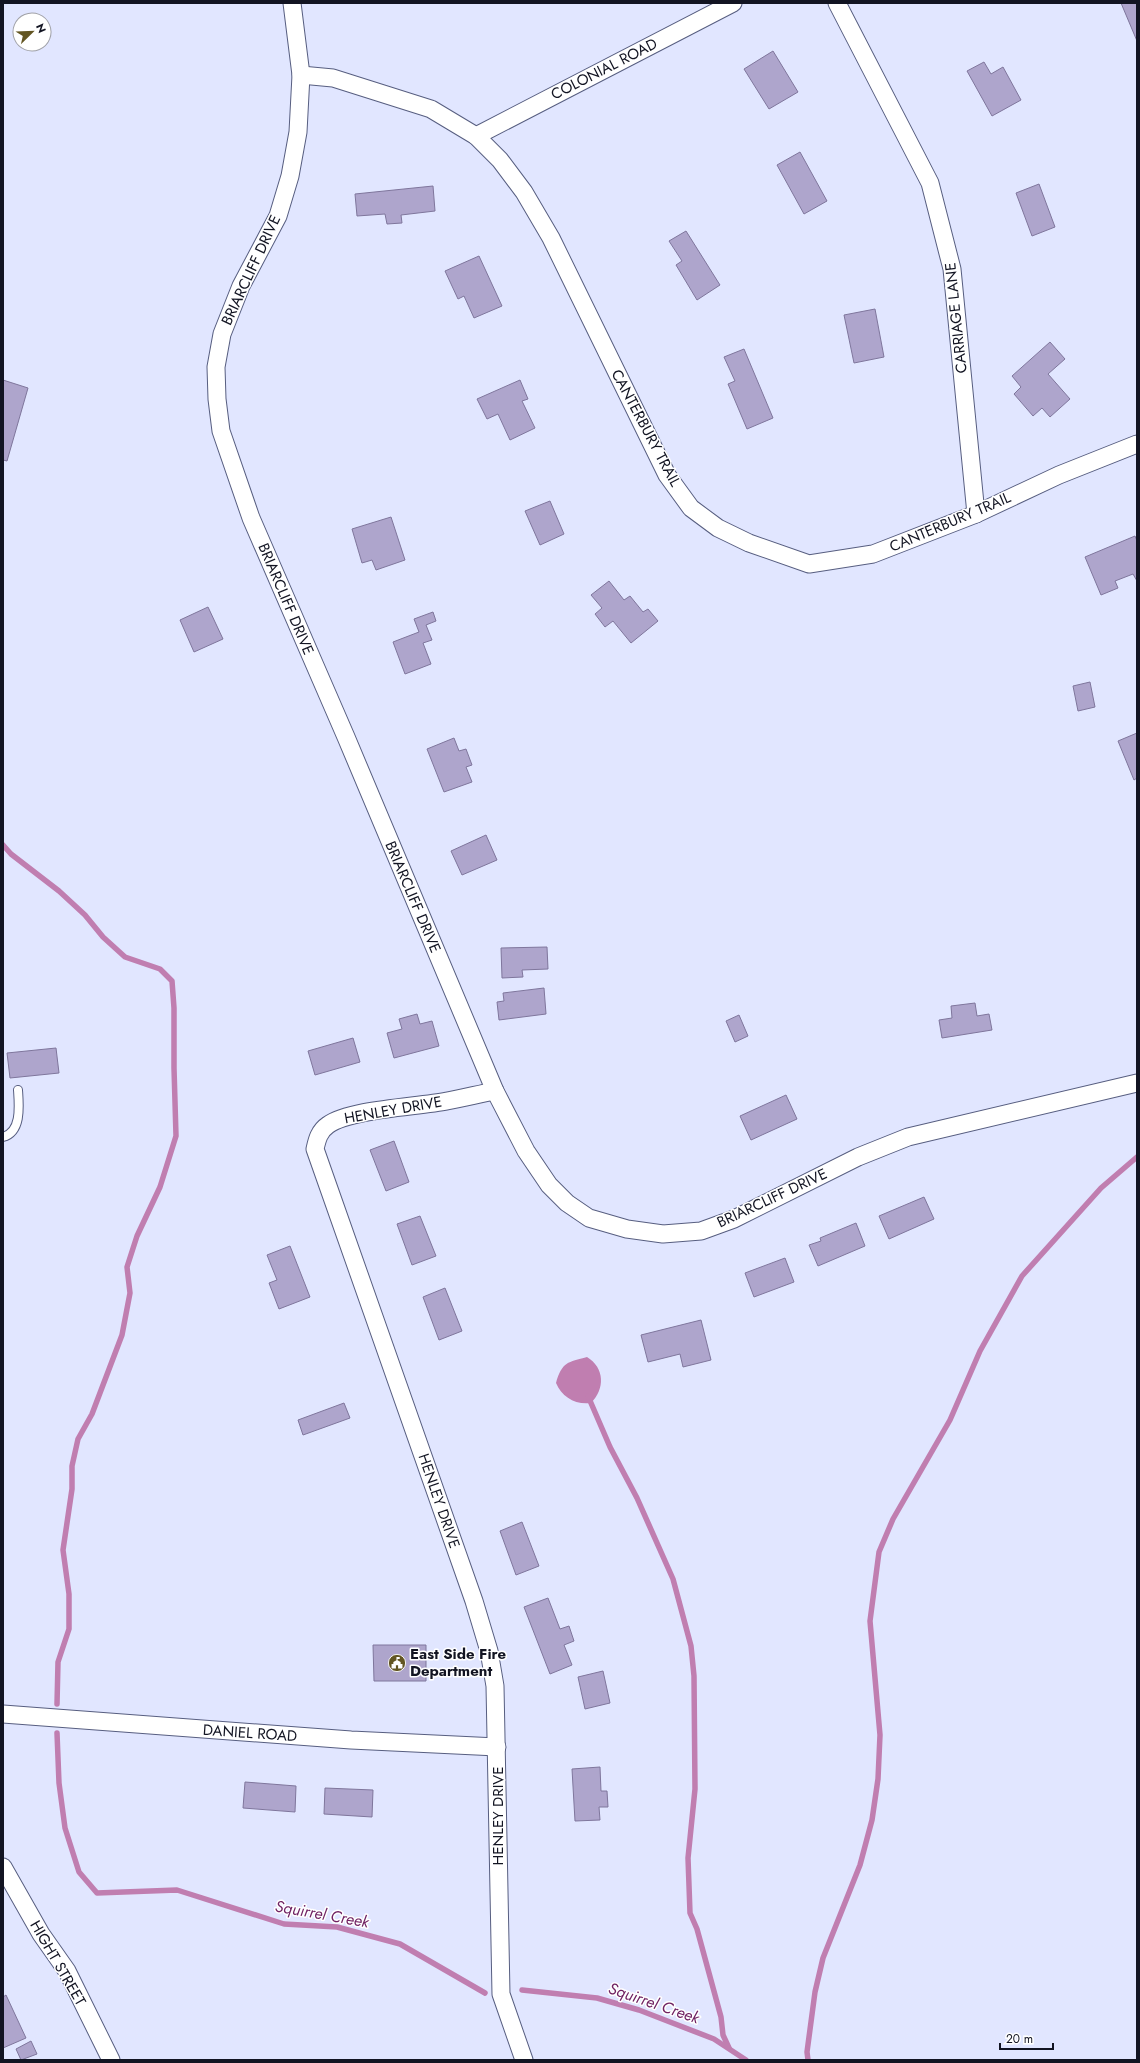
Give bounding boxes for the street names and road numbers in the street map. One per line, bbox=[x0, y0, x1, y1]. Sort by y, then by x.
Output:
street label: COLONIAL ROAD bbox=[547, 33, 661, 105]
street label: BRIARCLIFF DRIVE bbox=[216, 211, 286, 329]
street label: CARRIAGE LANE bbox=[939, 262, 973, 374]
street label: CANTERBURY TRAIL bbox=[606, 365, 686, 491]
street label: CANTERBURY TRAIL bbox=[886, 486, 1014, 558]
street label: BRIARCLIFF DRIVE bbox=[253, 540, 319, 658]
street label: BRIARCLIFF DRIVE bbox=[380, 838, 446, 956]
street label: HENLEY DRIVE bbox=[342, 1091, 444, 1129]
street label: BRIARCLIFF DRIVE bbox=[713, 1163, 831, 1233]
street label: HENLEY DRIVE bbox=[412, 1451, 466, 1551]
street label: DANIEL ROAD bbox=[202, 1719, 298, 1747]
street label: HENLEY DRIVE bbox=[487, 1767, 509, 1865]
street label: HIGHT STREET bbox=[25, 1916, 91, 2010]

